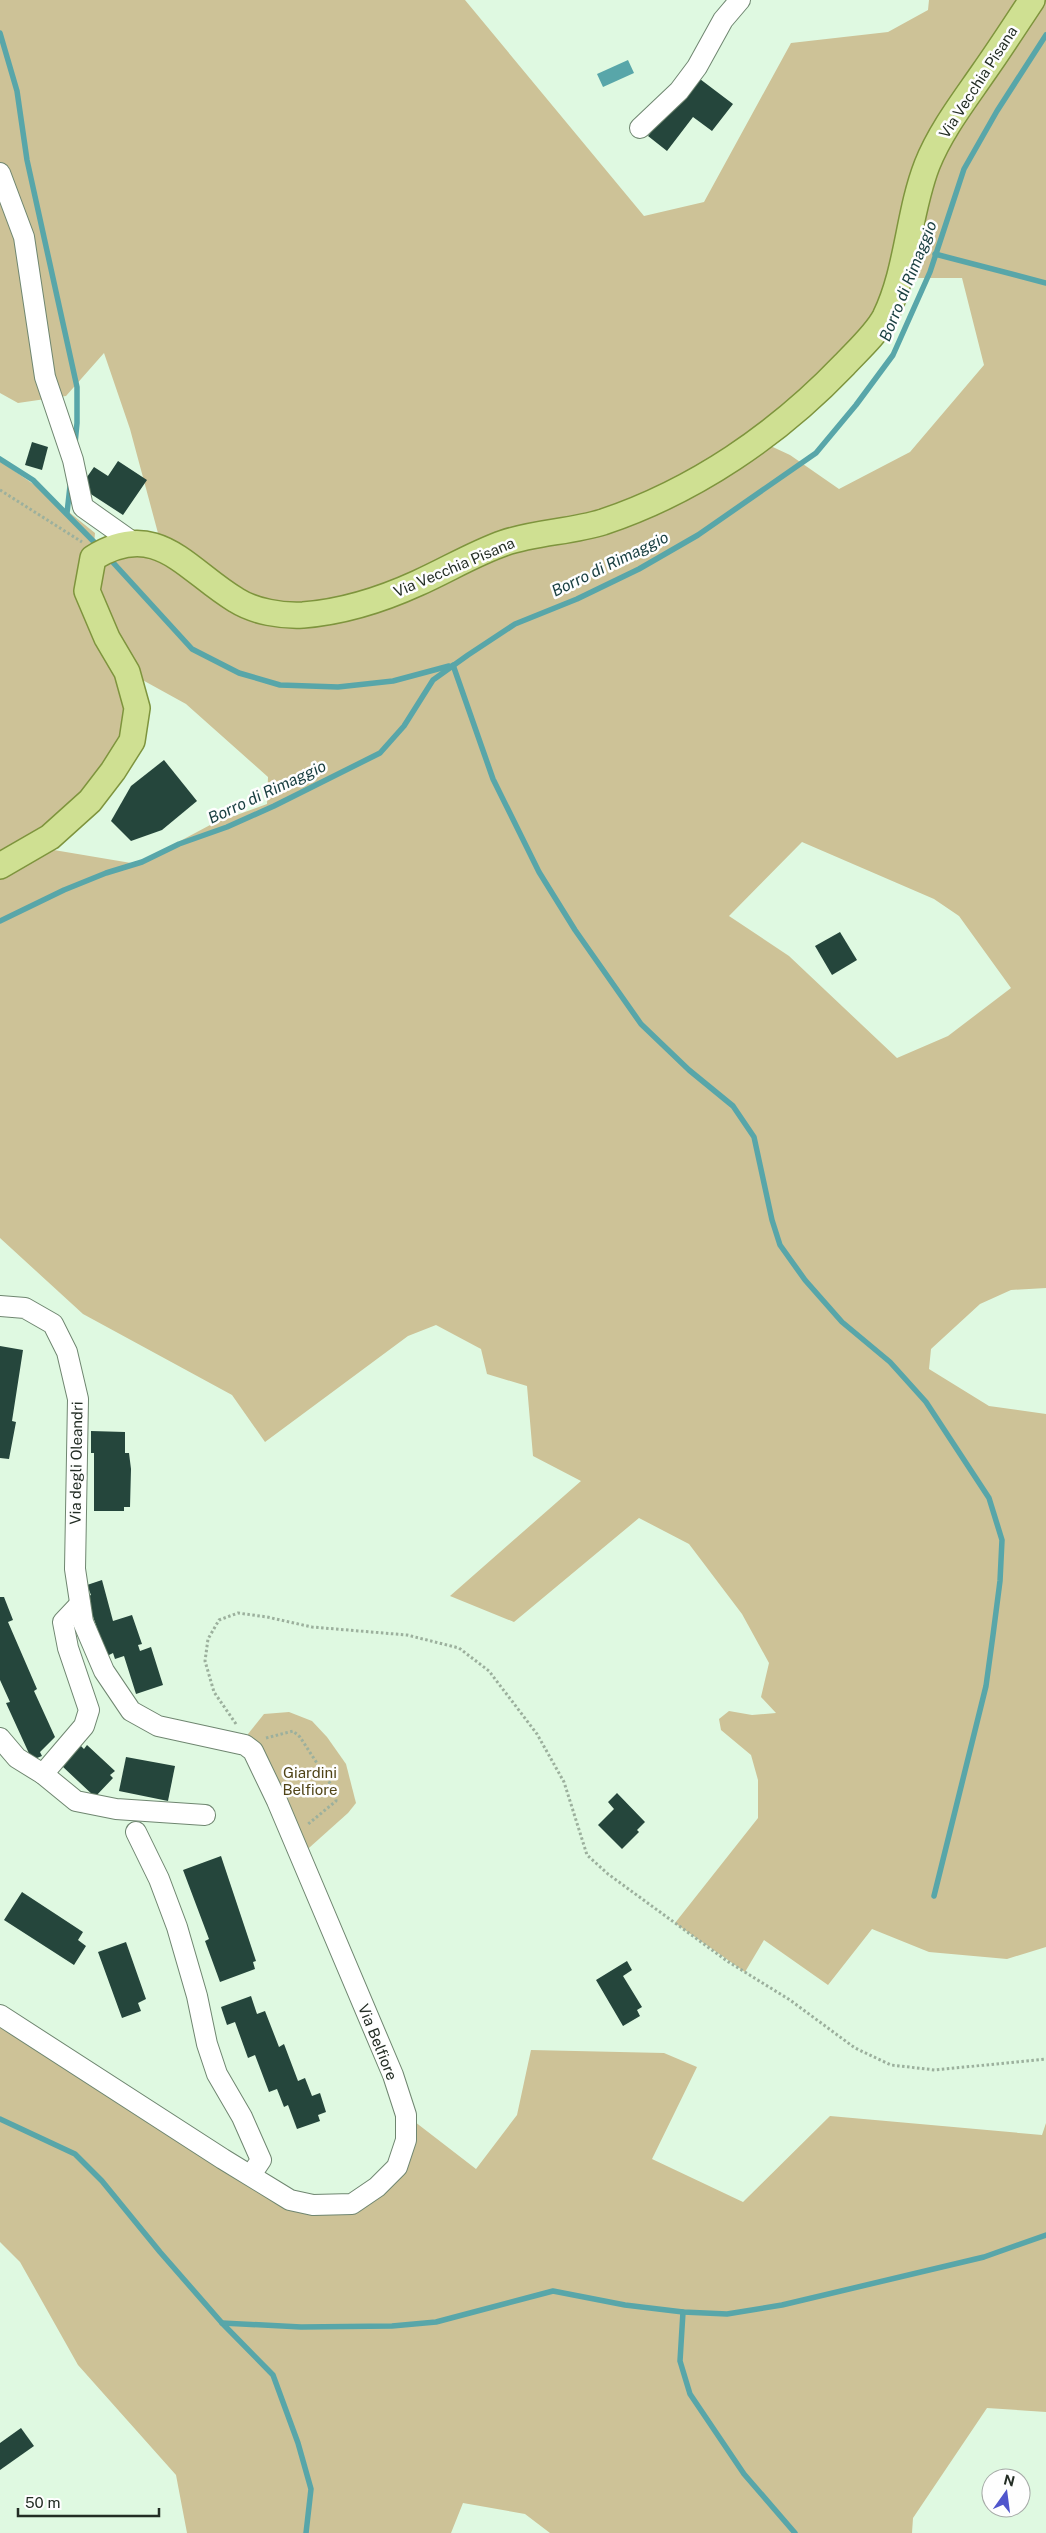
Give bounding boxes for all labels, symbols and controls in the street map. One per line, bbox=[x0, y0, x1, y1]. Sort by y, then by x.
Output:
street label: Via Vecchia Pisana bbox=[936, 23, 1020, 141]
water label: Borro di Rimaggio bbox=[875, 218, 941, 344]
water label: Borro di Rimaggio bbox=[548, 527, 672, 601]
street label: Via Vecchia Pisana bbox=[391, 534, 517, 600]
water label: Borro di Rimaggio bbox=[205, 756, 329, 828]
street label: Via degli Oleandri bbox=[66, 1401, 86, 1525]
park label: Giardini Belfiore bbox=[283, 1764, 337, 1798]
street label: Via Belfiore bbox=[355, 2001, 401, 2083]
north arrow bbox=[981, 2468, 1031, 2518]
text: N bbox=[1002, 2471, 1016, 2489]
scale bar bbox=[18, 2486, 159, 2518]
text: 50 m bbox=[25, 2494, 60, 2511]

